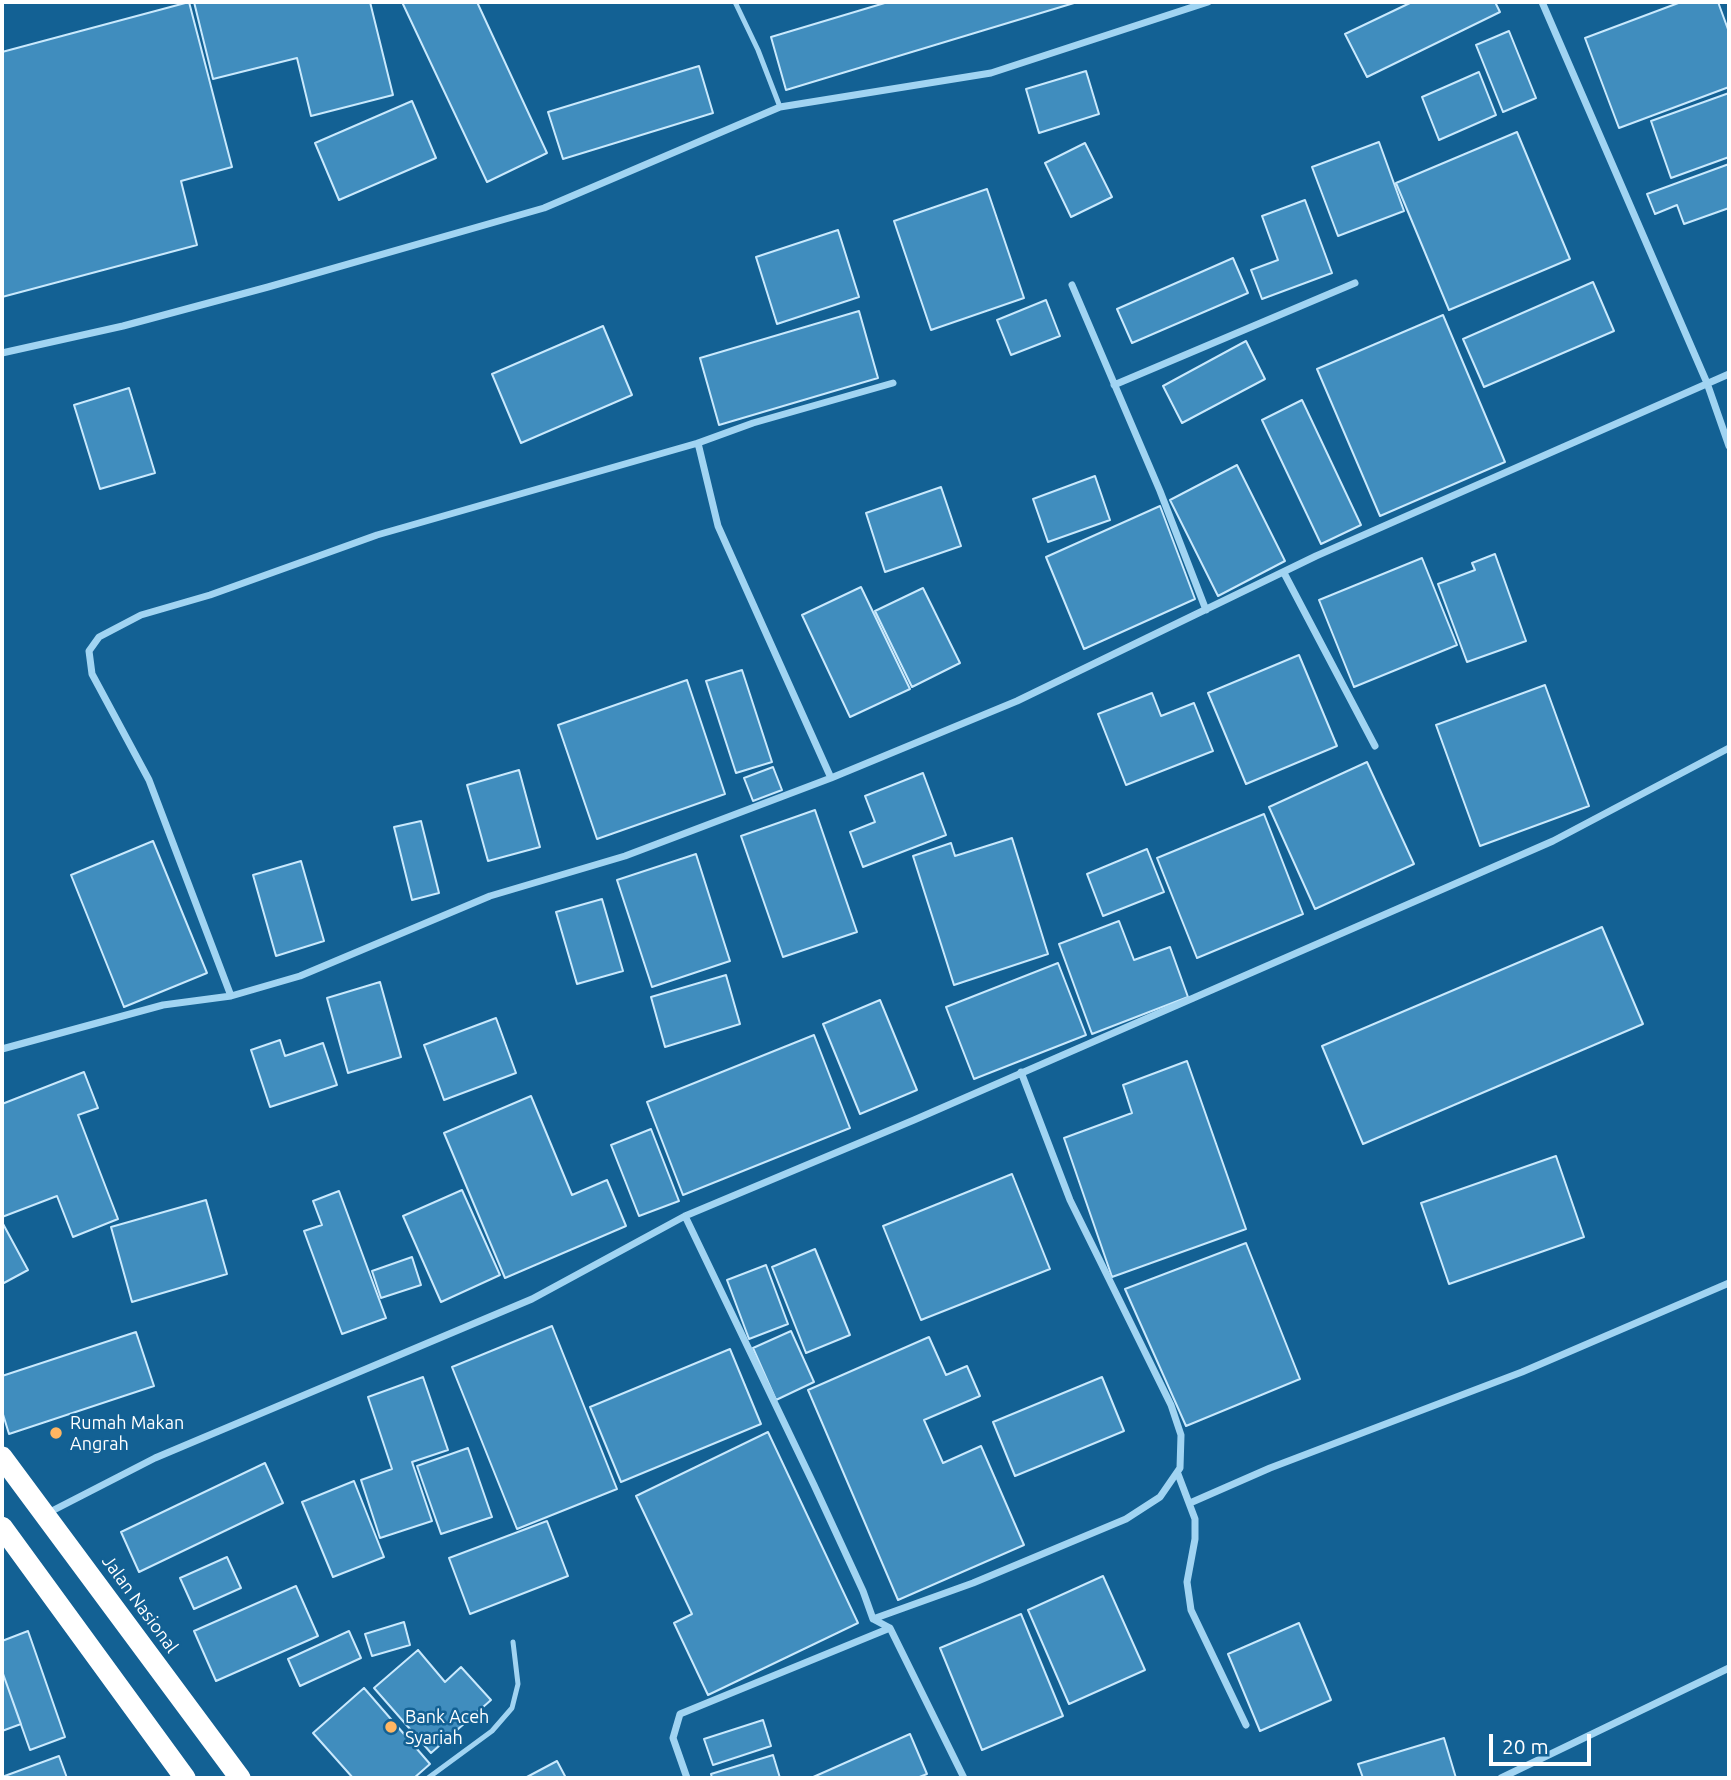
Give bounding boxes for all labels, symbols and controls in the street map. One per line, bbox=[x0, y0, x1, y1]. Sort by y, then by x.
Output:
place label: Rumah Makan Angrah bbox=[70, 1412, 184, 1454]
marker: Rumah Makan Angrah bbox=[48, 1425, 64, 1441]
street label: Jalan Nasional bbox=[97, 1551, 183, 1657]
place label: Bank Aceh Syariah bbox=[405, 1706, 489, 1748]
marker: Bank Aceh Syariah bbox=[383, 1719, 399, 1735]
scale bar bbox=[1493, 1720, 1594, 1764]
text: 20 m bbox=[1502, 1734, 1549, 1758]

